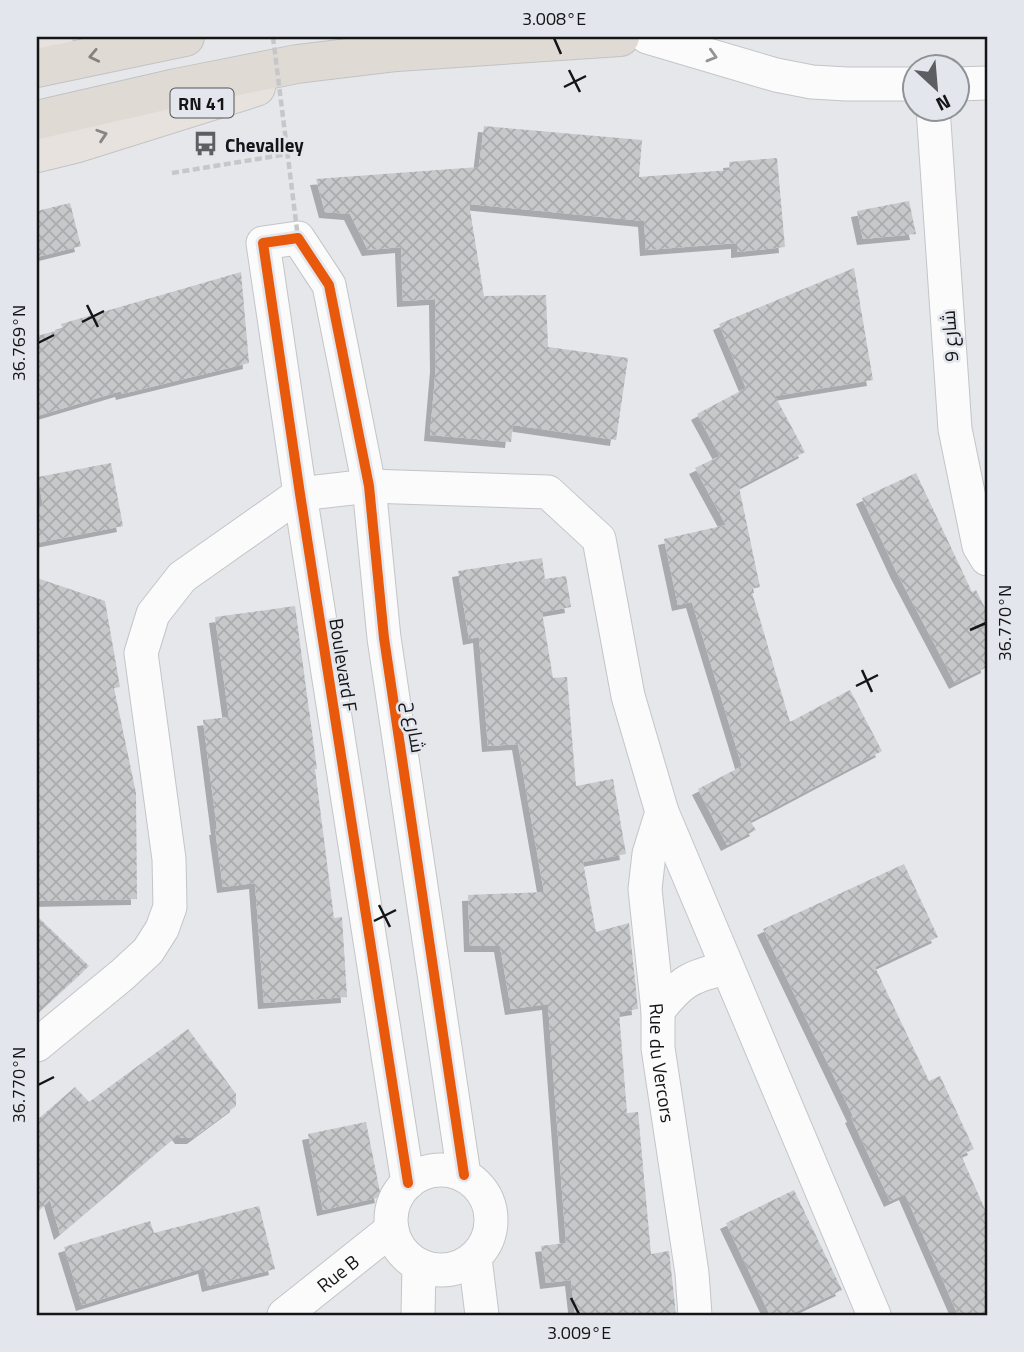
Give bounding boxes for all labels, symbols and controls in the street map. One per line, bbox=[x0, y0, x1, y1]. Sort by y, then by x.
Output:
text: 3.008°E bbox=[522, 5, 586, 32]
one-way arrow bbox=[88, 47, 100, 62]
one-way arrow bbox=[706, 48, 718, 63]
north arrow bbox=[902, 52, 972, 122]
road number: RN 41 bbox=[170, 88, 234, 118]
text: N bbox=[931, 88, 956, 120]
one-way arrow bbox=[96, 129, 108, 143]
bus stop icon: Chevalley bbox=[191, 130, 219, 158]
place label: Chevalley bbox=[225, 130, 304, 159]
text: 36.769°N bbox=[5, 305, 32, 381]
street label: شارع 9 bbox=[933, 309, 965, 363]
text: 36.770°N bbox=[991, 585, 1018, 661]
street label: Boulevard F bbox=[322, 616, 366, 714]
street label: شارع ح bbox=[397, 699, 433, 755]
street label: Rue du Vercors bbox=[643, 1002, 684, 1125]
text: 36.770°N bbox=[5, 1047, 32, 1123]
street label: Rue B bbox=[310, 1247, 365, 1299]
text: 3.009°E bbox=[547, 1319, 611, 1346]

